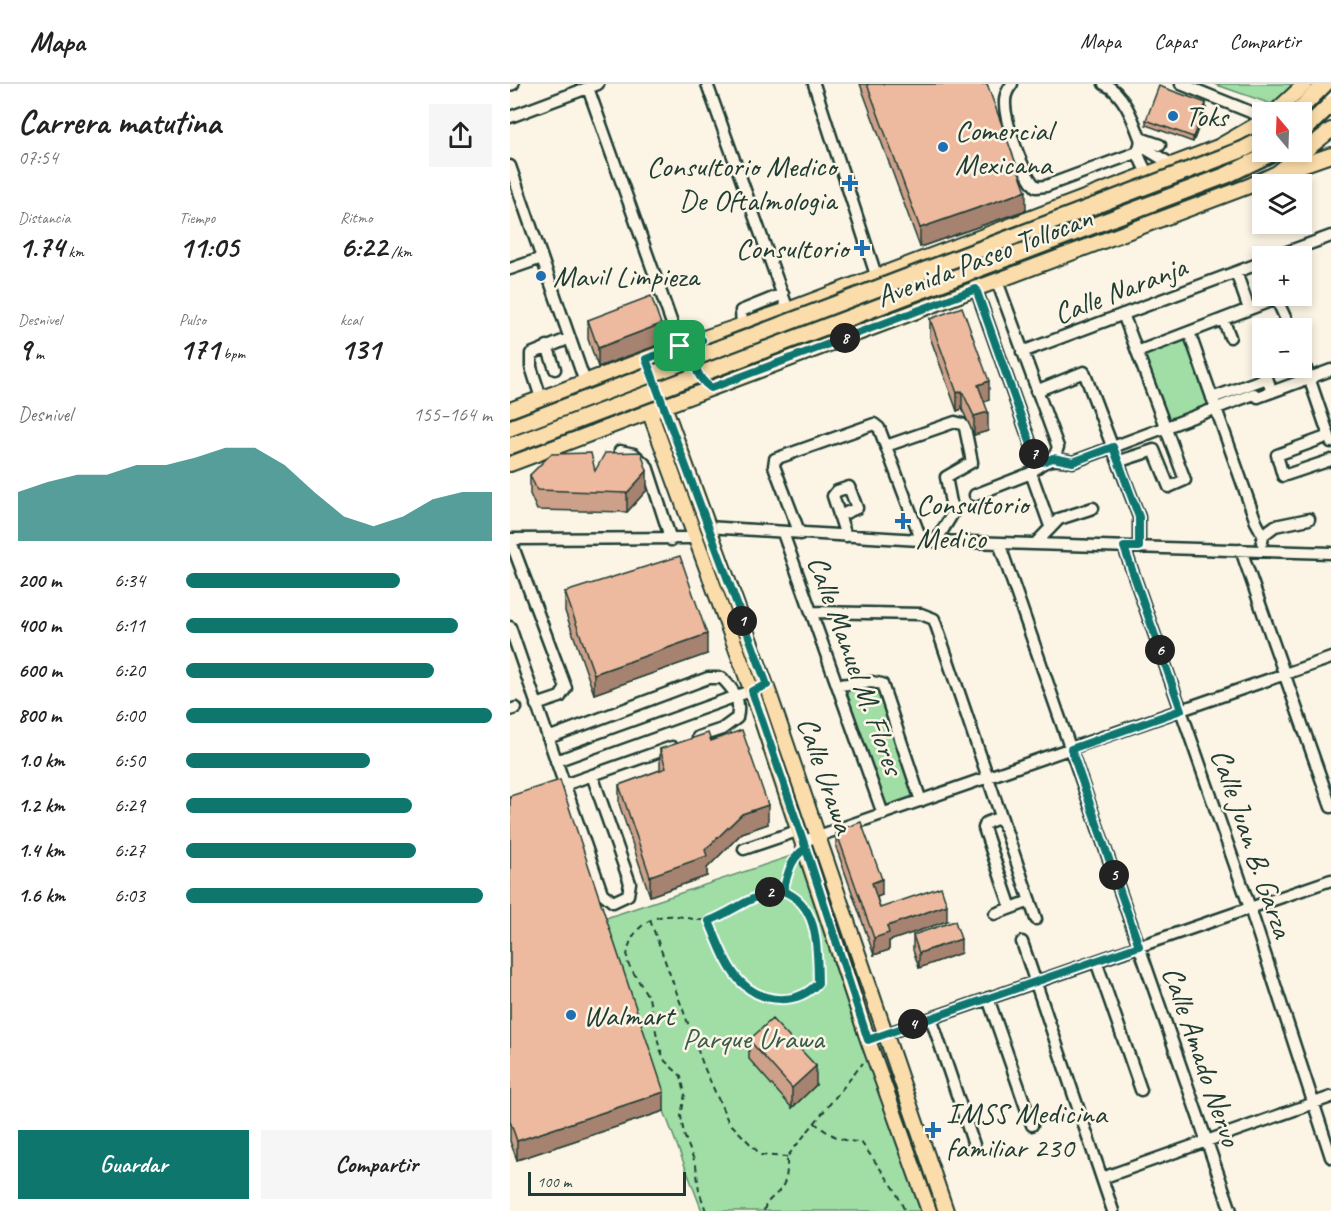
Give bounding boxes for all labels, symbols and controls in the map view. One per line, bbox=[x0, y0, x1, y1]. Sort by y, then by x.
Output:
text: Mapa bbox=[30, 24, 85, 59]
text: Mapa bbox=[1080, 28, 1121, 54]
text: Capas bbox=[1154, 28, 1197, 54]
text: Compartir bbox=[1230, 28, 1301, 54]
place label: Toks bbox=[1185, 97, 1231, 135]
text: Carrera matutina bbox=[18, 101, 221, 143]
north arrow bbox=[1252, 102, 1312, 162]
map controls bbox=[1252, 102, 1312, 378]
button: share bbox=[429, 104, 492, 167]
marker: Toks bbox=[1166, 109, 1180, 123]
place label: Comercial Mexicana bbox=[955, 111, 1057, 183]
marker: Comercial Mexicana bbox=[936, 140, 950, 154]
text: 07:54 bbox=[18, 145, 58, 170]
place label: Consultorio Medico De Oftalmologia bbox=[647, 147, 839, 219]
marker: Consultorio Medico De Oftalmologia bbox=[841, 174, 859, 192]
button: layers bbox=[1252, 174, 1312, 234]
street label: Avenida Paseo Tollocan bbox=[871, 198, 1098, 316]
text: Distancia bbox=[18, 208, 71, 228]
text: Tiempo bbox=[179, 208, 215, 228]
text: Ritmo bbox=[340, 208, 372, 228]
text: 1.74 bbox=[18, 228, 64, 266]
text: 11:05 bbox=[179, 228, 238, 266]
text: 6:22 bbox=[340, 228, 387, 266]
place label: Consultorio bbox=[736, 229, 851, 267]
marker: Consultorio bbox=[853, 239, 871, 257]
text: km bbox=[64, 242, 84, 262]
text: /km bbox=[387, 242, 412, 262]
button: + bbox=[1252, 246, 1312, 306]
street label: Calle Naranja bbox=[1048, 247, 1194, 333]
place label: Mavil Limpieza bbox=[553, 257, 701, 295]
marker: Mavil Limpieza bbox=[534, 269, 548, 283]
text: Desnivel bbox=[18, 310, 61, 330]
text: Pulso bbox=[179, 310, 206, 330]
text: kcal bbox=[340, 310, 361, 330]
button: − bbox=[1252, 318, 1312, 378]
pin bbox=[654, 320, 705, 371]
pin: 8 bbox=[830, 323, 860, 353]
text: 8 bbox=[841, 328, 849, 348]
icon: arrive bbox=[663, 329, 696, 362]
text: 9 bbox=[18, 330, 31, 368]
text: 171 bbox=[179, 330, 219, 368]
text: 131 bbox=[340, 330, 381, 368]
text: m bbox=[31, 344, 44, 364]
text: bpm bbox=[219, 344, 245, 364]
text: Desnivel bbox=[18, 402, 72, 427]
text: 155–164 m bbox=[413, 402, 492, 427]
pin: 7 bbox=[1019, 439, 1049, 469]
text: 7 bbox=[1030, 444, 1038, 464]
place label: Consultorio Medico bbox=[916, 485, 1032, 557]
marker: Consultorio Medico bbox=[894, 512, 912, 530]
street label: Calle Manuel M. Flores bbox=[799, 550, 914, 782]
text: 200 m bbox=[18, 568, 61, 593]
text: 6:34 bbox=[114, 568, 145, 593]
pin: 1 bbox=[727, 606, 757, 636]
text: 1 bbox=[738, 611, 746, 631]
text: 400 m bbox=[18, 613, 61, 638]
text: 6:11 bbox=[114, 613, 145, 638]
pin: 6 bbox=[1145, 635, 1175, 665]
text: 6 bbox=[1156, 640, 1164, 660]
text: 600 m bbox=[18, 658, 62, 683]
text: 6:20 bbox=[114, 658, 145, 683]
text: 800 m bbox=[18, 703, 61, 728]
text: 6:00 bbox=[114, 703, 145, 728]
street label: Calle Urawa bbox=[788, 712, 864, 840]
street label: Calle Juan B. Garza bbox=[1202, 744, 1303, 944]
text: 1.0 km bbox=[18, 748, 65, 773]
text: 6:50 bbox=[114, 748, 145, 773]
text: 1.2 km bbox=[18, 793, 65, 818]
text: 6:29 bbox=[114, 793, 145, 818]
text: 1.4 km bbox=[18, 838, 65, 863]
text: 6:27 bbox=[114, 838, 145, 863]
pin: 5 bbox=[1099, 860, 1129, 890]
text: 5 bbox=[1111, 865, 1117, 885]
pin: 2 bbox=[755, 877, 785, 907]
text: 2 bbox=[766, 882, 774, 902]
text: 1.6 km bbox=[18, 883, 65, 908]
text: 6:03 bbox=[114, 883, 145, 908]
street label: Calle Amado Nervo bbox=[1154, 961, 1251, 1152]
place label: Walmart bbox=[583, 996, 677, 1034]
marker: Walmart bbox=[564, 1008, 578, 1022]
pin: 4 bbox=[898, 1009, 928, 1039]
text: 4 bbox=[909, 1014, 917, 1034]
park label: Parque Urawa bbox=[682, 1019, 826, 1057]
place label: IMSS Medicina familiar 230 bbox=[946, 1094, 1109, 1166]
marker: IMSS Medicina familiar 230 bbox=[924, 1121, 942, 1139]
button: Guardar bbox=[18, 1130, 249, 1199]
button: Compartir bbox=[261, 1130, 492, 1199]
scale bar bbox=[528, 1169, 686, 1196]
text: 100 m bbox=[537, 1172, 571, 1192]

